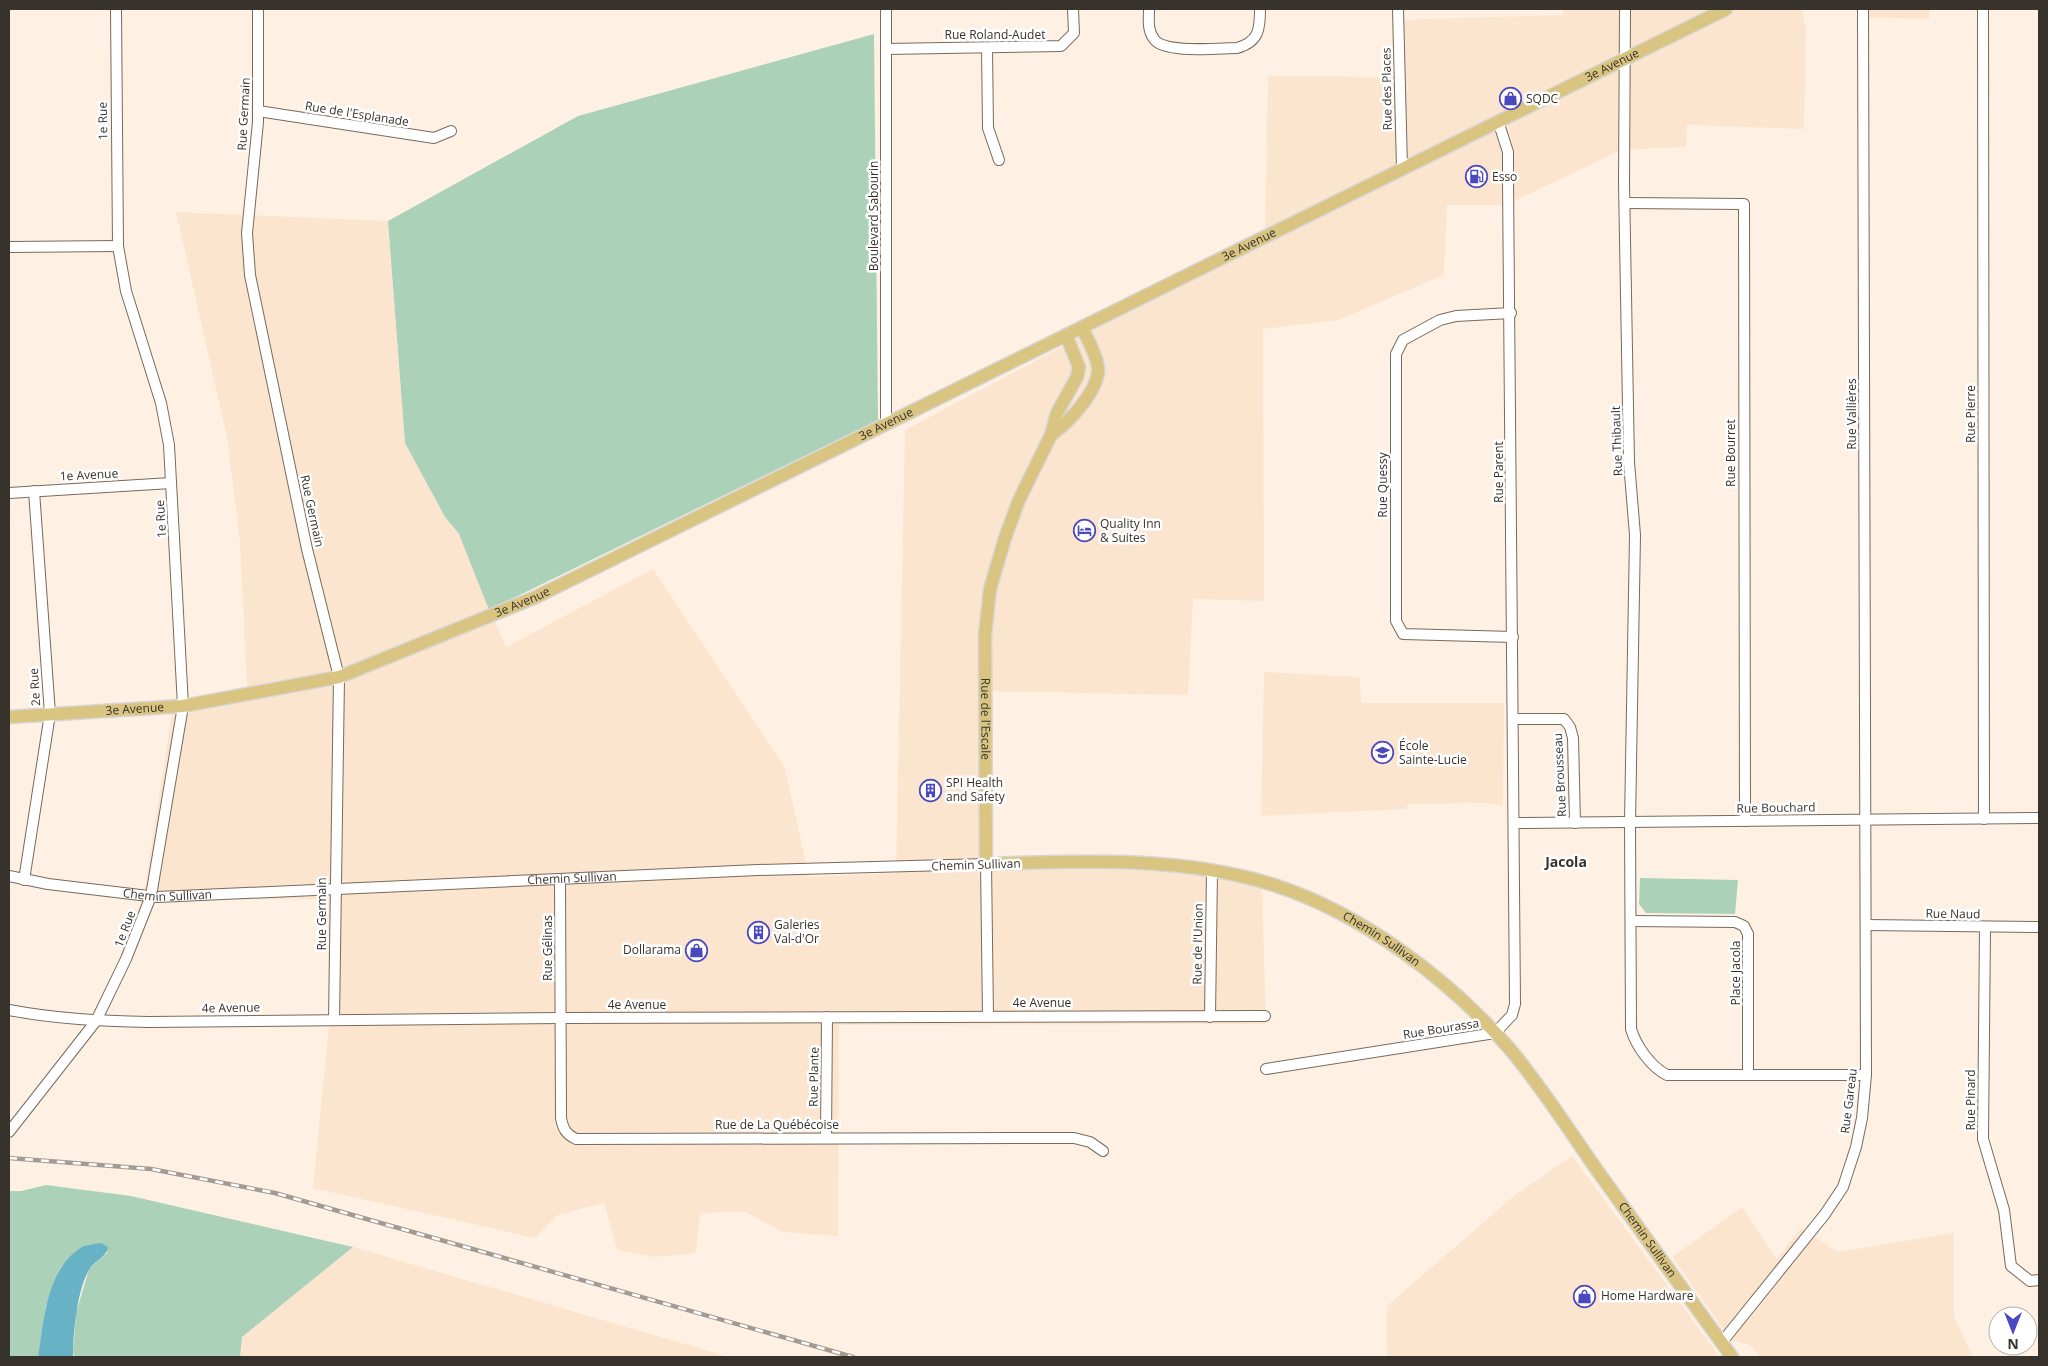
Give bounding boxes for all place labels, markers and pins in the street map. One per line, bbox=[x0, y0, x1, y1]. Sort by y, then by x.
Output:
shop icon: SQDC bbox=[1498, 87, 1522, 111]
place label: SQDC bbox=[1526, 90, 1559, 107]
fuel station icon: Esso bbox=[1464, 165, 1488, 189]
place label: Esso bbox=[1492, 168, 1517, 185]
place label: Quality Inn & Suites bbox=[1100, 515, 1161, 546]
hotel icon: Quality Inn & Suites bbox=[1072, 519, 1096, 543]
place label: École Sainte-Lucie bbox=[1399, 737, 1467, 768]
school or university icon: École Sainte-Lucie bbox=[1371, 741, 1395, 765]
place label: SPI Health and Safety bbox=[946, 774, 1006, 805]
building icon: SPI Health and Safety bbox=[918, 778, 942, 802]
place label: Galeries Val-d'Or bbox=[774, 916, 820, 947]
building icon: Galeries Val-d'Or bbox=[746, 920, 770, 944]
shop icon: Dollarama bbox=[685, 938, 709, 962]
place label: Dollarama bbox=[623, 941, 681, 958]
shop icon: Home Hardware bbox=[1573, 1284, 1597, 1308]
place label: Home Hardware bbox=[1601, 1287, 1694, 1304]

